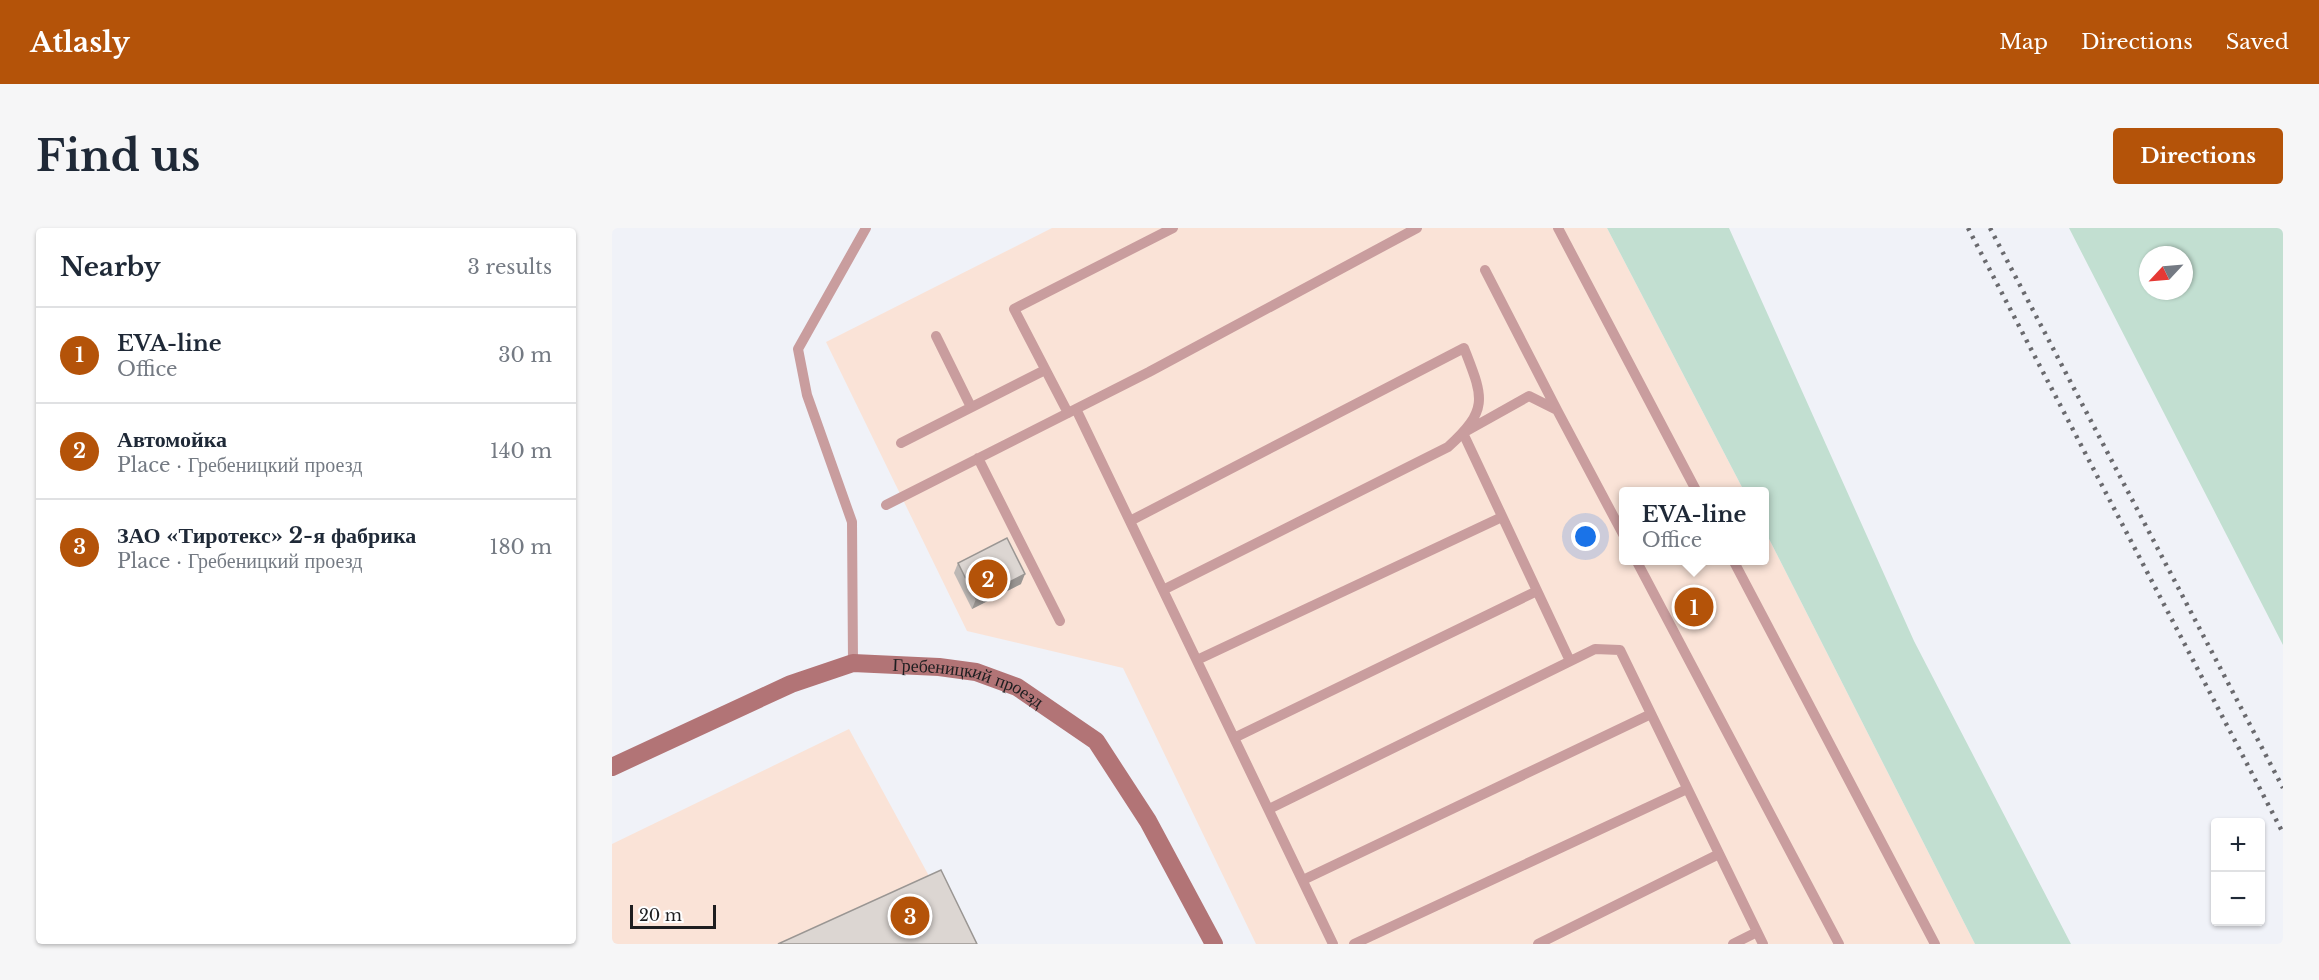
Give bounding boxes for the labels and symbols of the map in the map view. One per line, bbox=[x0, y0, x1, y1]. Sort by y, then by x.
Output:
north arrow bbox=[2139, 246, 2193, 300]
your location bbox=[1571, 522, 1600, 551]
pin: 2 bbox=[968, 556, 1007, 602]
pin: 1 bbox=[1674, 584, 1714, 629]
street label: Гребеницкий проезд bbox=[892, 654, 1048, 713]
pin: 3 bbox=[890, 894, 930, 938]
scale bar bbox=[630, 902, 716, 930]

